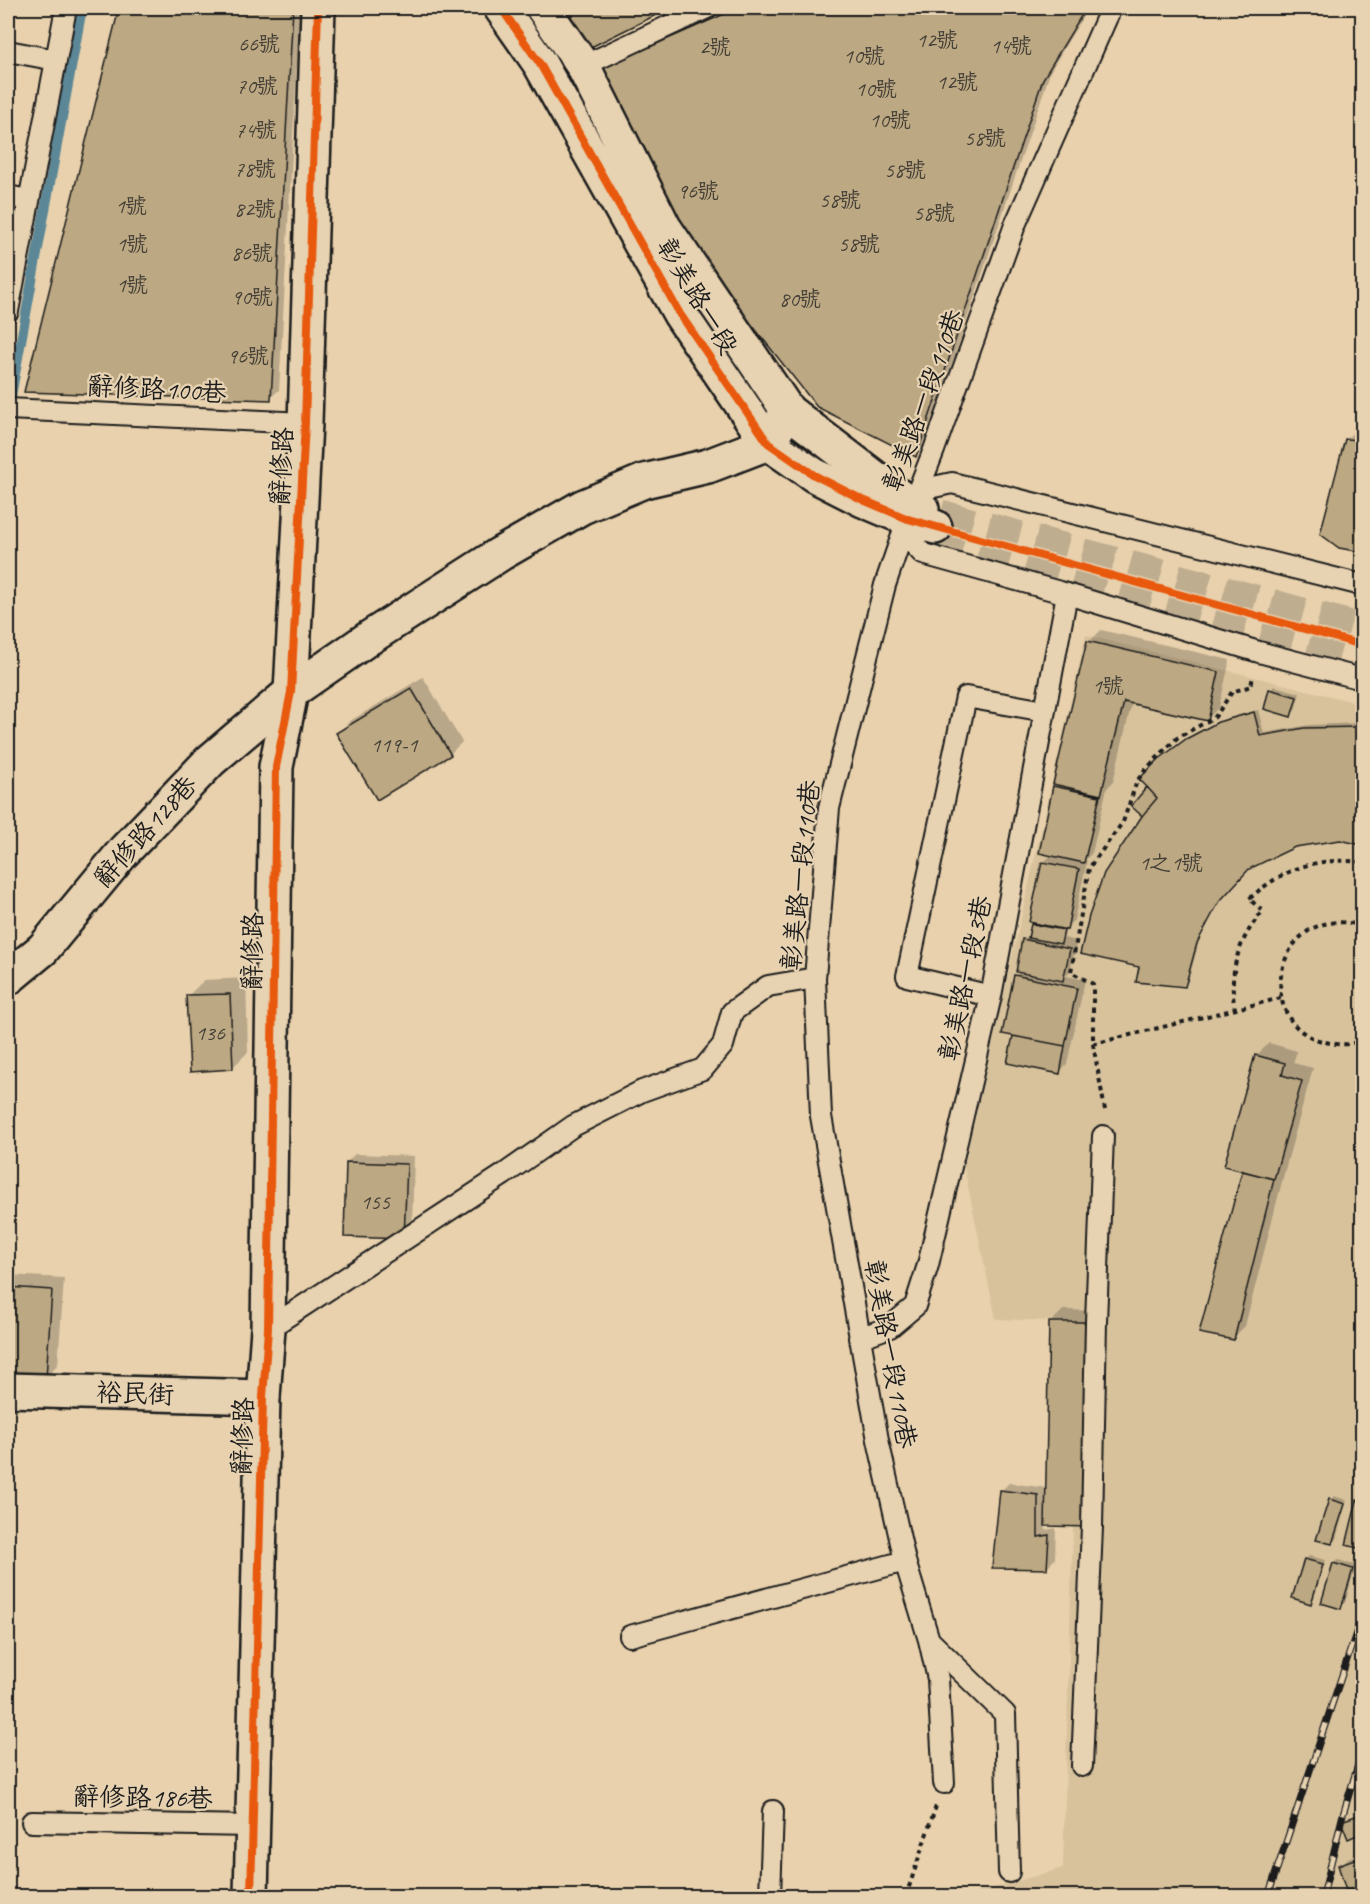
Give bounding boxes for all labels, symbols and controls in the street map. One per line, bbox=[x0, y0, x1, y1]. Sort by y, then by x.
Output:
house number: 12號 bbox=[916, 26, 958, 54]
house number: 66號 bbox=[238, 30, 280, 58]
house number: 14號 bbox=[990, 32, 1032, 60]
house number: 2號 bbox=[699, 33, 731, 61]
house number: 10號 bbox=[843, 42, 885, 70]
house number: 12號 bbox=[936, 68, 978, 96]
house number: 70號 bbox=[236, 72, 278, 100]
house number: 10號 bbox=[855, 75, 897, 103]
house number: 10號 bbox=[869, 106, 911, 134]
house number: 74號 bbox=[235, 116, 277, 144]
house number: 58號 bbox=[964, 124, 1006, 152]
house number: 78號 bbox=[234, 155, 276, 183]
house number: 58號 bbox=[884, 156, 926, 184]
house number: 96號 bbox=[677, 177, 719, 205]
house number: 58號 bbox=[819, 186, 861, 214]
house number: 1號 bbox=[115, 192, 147, 220]
house number: 82號 bbox=[234, 195, 276, 223]
house number: 58號 bbox=[913, 199, 955, 227]
house number: 1號 bbox=[116, 230, 148, 258]
house number: 58號 bbox=[838, 230, 880, 258]
street label: 彰美路一段 bbox=[650, 232, 745, 360]
house number: 86號 bbox=[231, 239, 273, 267]
house number: 1號 bbox=[116, 271, 148, 299]
house number: 90號 bbox=[231, 283, 273, 311]
house number: 80號 bbox=[779, 285, 821, 313]
street label: 彰美路一段110巷 bbox=[875, 305, 972, 496]
house number: 96號 bbox=[227, 342, 269, 370]
street label: 辭修路100巷 bbox=[87, 369, 227, 410]
street label: 辭修路 bbox=[263, 426, 300, 506]
house number: 1號 bbox=[1092, 672, 1124, 700]
house number: 119-1 bbox=[371, 731, 418, 759]
street label: 辭修路128巷 bbox=[87, 769, 204, 894]
street label: 彰美路一段110巷 bbox=[774, 778, 827, 972]
house number: 1之1號 bbox=[1139, 849, 1203, 877]
street label: 彰美路一段3巷 bbox=[932, 893, 999, 1064]
street label: 辭修路 bbox=[235, 912, 270, 990]
house number: 136 bbox=[195, 1019, 226, 1047]
house number: 155 bbox=[360, 1188, 391, 1216]
street label: 彰美路一段110巷 bbox=[858, 1257, 923, 1451]
street label: 裕民街 bbox=[95, 1376, 175, 1411]
street label: 辭修路 bbox=[225, 1396, 260, 1476]
street label: 辭修路186巷 bbox=[73, 1780, 213, 1815]

